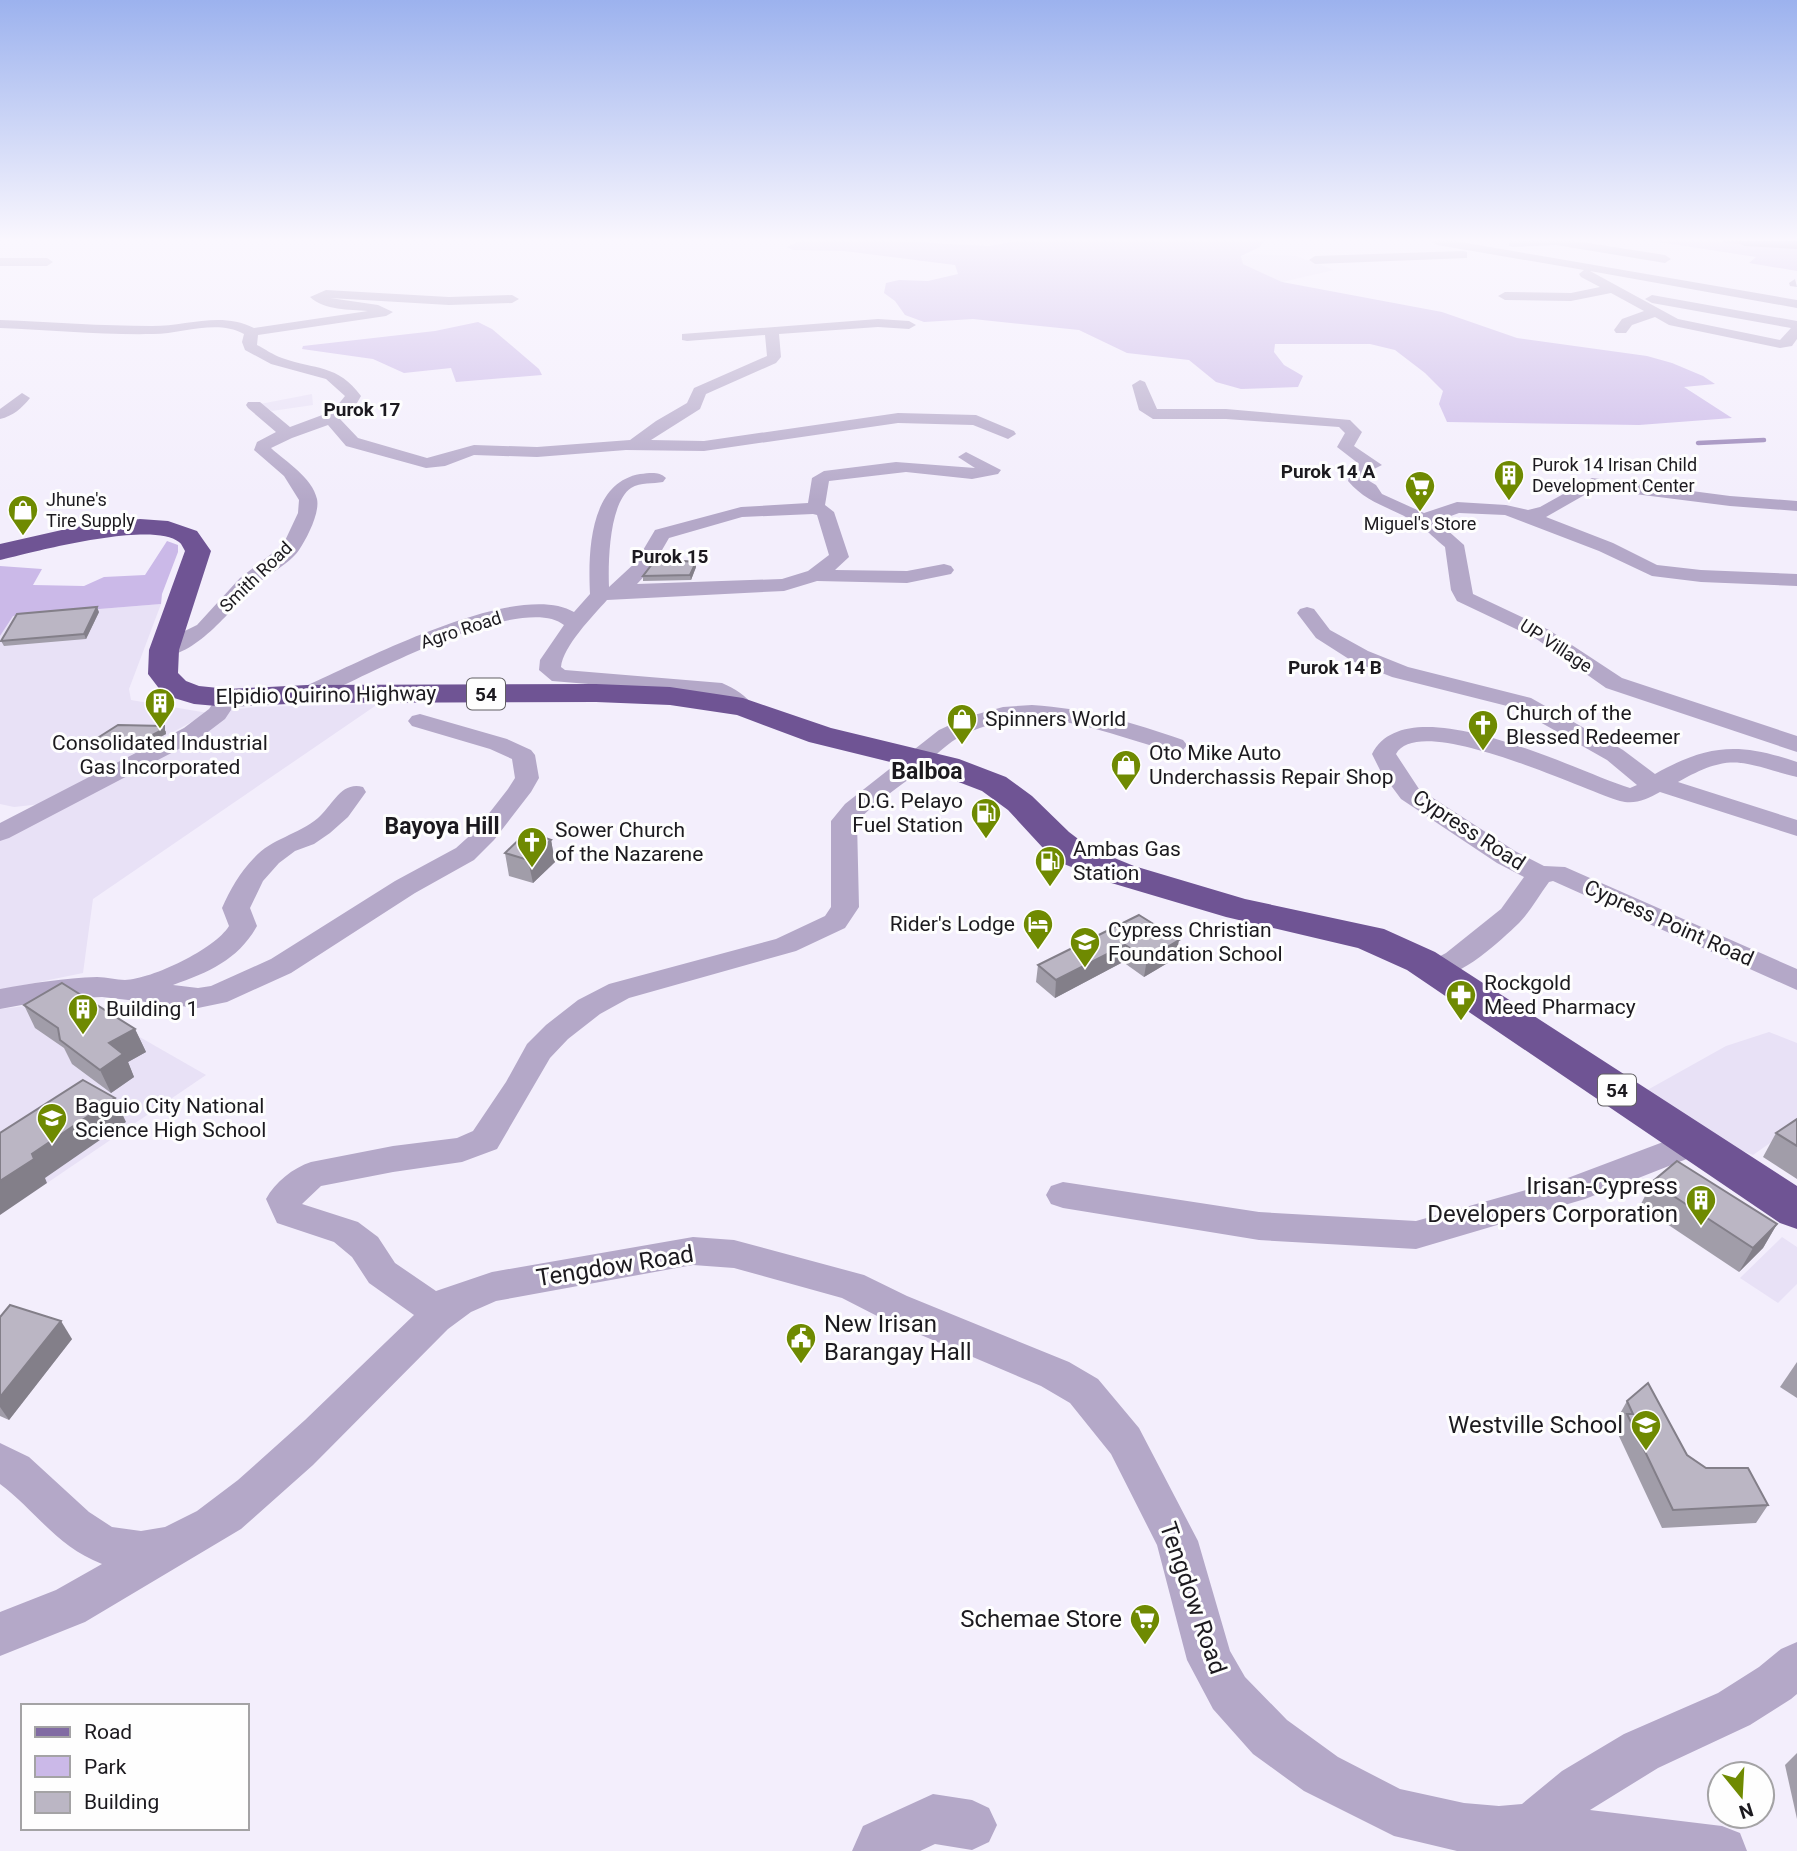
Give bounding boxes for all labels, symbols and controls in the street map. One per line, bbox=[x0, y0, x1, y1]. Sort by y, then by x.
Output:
district label: Purok 17 bbox=[324, 398, 401, 421]
place label: Purok 14 Irisan Child Development Center bbox=[1532, 454, 1697, 496]
building icon: Purok 14 Irisan Child Development Center bbox=[1492, 458, 1526, 502]
district label: Purok 14 A bbox=[1281, 460, 1375, 483]
supermarket icon: Miguel's Store bbox=[1403, 469, 1437, 513]
place label: Jhune's Tire Supply bbox=[46, 489, 135, 531]
shop icon: Jhune's Tire Supply bbox=[6, 493, 40, 537]
place label: Miguel's Store bbox=[1364, 513, 1476, 534]
street label: Smith Road bbox=[215, 537, 296, 616]
district label: Purok 15 bbox=[632, 545, 709, 568]
street label: Agro Road bbox=[418, 607, 504, 652]
street label: UP Village bbox=[1516, 615, 1596, 677]
district label: Purok 14 B bbox=[1288, 656, 1382, 679]
road number: 54 bbox=[467, 678, 505, 709]
street label: Elpidio Quirino Highway bbox=[215, 681, 437, 709]
building icon: Consolidated Industrial Gas Incorporated bbox=[143, 686, 177, 730]
place label: Church of the Blessed Redeemer bbox=[1506, 701, 1680, 749]
shop icon: Spinners World bbox=[945, 702, 979, 746]
place label: Spinners World bbox=[985, 707, 1126, 731]
church icon: Church of the Blessed Redeemer bbox=[1466, 708, 1500, 752]
place label: Consolidated Industrial Gas Incorporated bbox=[52, 731, 268, 779]
place label: Oto Mike Auto Underchassis Repair Shop bbox=[1149, 741, 1393, 789]
shop icon: Oto Mike Auto Underchassis Repair Shop bbox=[1109, 748, 1143, 792]
district label: Balboa bbox=[891, 758, 963, 785]
street label: Cypress Road bbox=[1409, 785, 1529, 875]
place label: D.G. Pelayo Fuel Station bbox=[852, 789, 963, 837]
fuel station icon: D.G. Pelayo Fuel Station bbox=[969, 796, 1003, 840]
district label: Bayoya Hill bbox=[385, 813, 499, 840]
place label: Sower Church of the Nazarene bbox=[555, 818, 703, 866]
church icon: Sower Church of the Nazarene bbox=[515, 825, 549, 869]
place label: Ambas Gas Station bbox=[1073, 837, 1181, 885]
fuel station icon: Ambas Gas Station bbox=[1033, 844, 1067, 888]
street label: Cypress Point Road bbox=[1581, 875, 1757, 971]
hotel icon: Rider's Lodge bbox=[1021, 907, 1055, 951]
place label: Rider's Lodge bbox=[890, 912, 1015, 936]
place label: Cypress Christian Foundation School bbox=[1108, 918, 1283, 966]
school or university icon: Cypress Christian Foundation School bbox=[1068, 925, 1102, 969]
place label: Rockgold Meed Pharmacy bbox=[1484, 971, 1636, 1019]
pharmacy icon: Rockgold Meed Pharmacy bbox=[1444, 978, 1478, 1022]
building icon: Building 1 bbox=[66, 992, 100, 1036]
place label: Building 1 bbox=[106, 997, 198, 1021]
road number: 54 bbox=[1598, 1074, 1636, 1106]
place label: Baguio City National Science High School bbox=[75, 1094, 266, 1142]
school or university icon: Baguio City National Science High School bbox=[35, 1101, 69, 1145]
place label: Irisan-Cypress Developers Corporation bbox=[1427, 1172, 1678, 1228]
building icon: Irisan-Cypress Developers Corporation bbox=[1684, 1183, 1718, 1227]
street label: Tengdow Road bbox=[534, 1240, 696, 1292]
place label: New Irisan Barangay Hall bbox=[824, 1310, 972, 1366]
public building icon: New Irisan Barangay Hall bbox=[784, 1321, 818, 1365]
school or university icon: Westville School bbox=[1629, 1408, 1663, 1452]
place label: Westville School bbox=[1448, 1411, 1623, 1439]
street label: Tengdow Road bbox=[1154, 1518, 1232, 1678]
supermarket icon: Schemae Store bbox=[1128, 1602, 1162, 1646]
place label: Schemae Store bbox=[960, 1605, 1122, 1633]
legend bbox=[21, 1704, 248, 1830]
text: Road bbox=[84, 1720, 132, 1744]
text: Park bbox=[84, 1755, 127, 1779]
north arrow bbox=[1706, 1760, 1776, 1830]
text: Building bbox=[84, 1790, 159, 1814]
text: N bbox=[1736, 1798, 1756, 1824]

